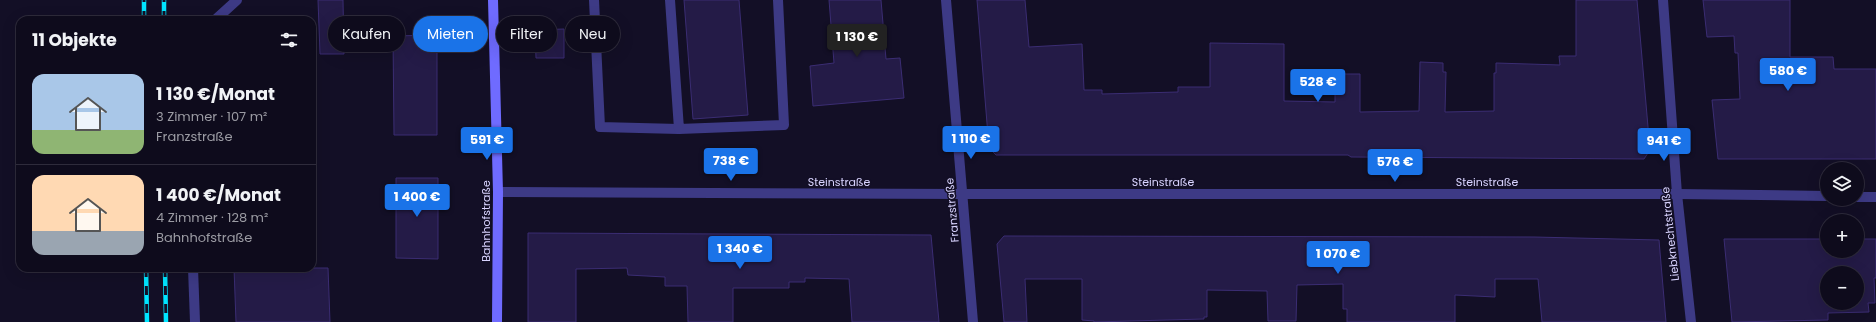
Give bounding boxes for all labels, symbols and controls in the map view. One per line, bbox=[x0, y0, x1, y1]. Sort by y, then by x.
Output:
chip: Kaufen bbox=[328, 16, 405, 52]
chip: Mieten bbox=[413, 16, 488, 52]
chip: Filter bbox=[496, 16, 557, 52]
chip: Neu bbox=[565, 16, 620, 52]
pin: 1 130 € bbox=[820, 24, 894, 58]
text: 1 130 € bbox=[836, 27, 878, 46]
text: 11 Objekte bbox=[32, 28, 117, 52]
icon: filters bbox=[278, 29, 300, 51]
pin: 580 € bbox=[1760, 58, 1816, 92]
text: 580 € bbox=[1769, 61, 1807, 80]
pin: 528 € bbox=[1290, 69, 1346, 103]
text: 528 € bbox=[1299, 72, 1337, 91]
text: 1 130 €/Monat bbox=[156, 82, 275, 106]
icon: home bbox=[64, 90, 112, 138]
text: 3 Zimmer · 107 m² bbox=[156, 107, 267, 126]
pin: 1 110 € bbox=[934, 126, 1008, 160]
text: Franzstraße bbox=[156, 127, 233, 146]
pin: 591 € bbox=[459, 127, 515, 161]
pin: 941 € bbox=[1636, 128, 1692, 162]
text: 1 110 € bbox=[951, 129, 991, 148]
text: 591 € bbox=[470, 130, 504, 149]
text: 941 € bbox=[1647, 131, 1681, 150]
pin: 738 € bbox=[703, 148, 759, 182]
pin: 576 € bbox=[1367, 149, 1423, 183]
text: 738 € bbox=[713, 151, 749, 170]
text: 576 € bbox=[1377, 152, 1413, 171]
map controls bbox=[1820, 162, 1864, 310]
button: layers bbox=[1820, 162, 1864, 206]
street label: Steinstraße bbox=[808, 174, 870, 190]
street label: Steinstraße bbox=[1132, 174, 1194, 190]
street label: Steinstraße bbox=[1456, 174, 1518, 190]
street label: Franzstraße bbox=[941, 177, 963, 243]
street label: Bahnhofstraße bbox=[478, 180, 494, 262]
text: 1 400 €/Monat bbox=[156, 183, 281, 207]
pin: 1 400 € bbox=[380, 184, 454, 218]
street label: Liebknechtstraße bbox=[1657, 186, 1683, 282]
text: 1 400 € bbox=[394, 187, 440, 206]
icon: home bbox=[64, 191, 112, 239]
text: 4 Zimmer · 128 m² bbox=[156, 208, 268, 227]
button: + bbox=[1820, 214, 1864, 258]
text: Bahnhofstraße bbox=[156, 228, 252, 247]
pin: 1 340 € bbox=[703, 236, 777, 270]
text: 1 340 € bbox=[717, 239, 763, 258]
pin: 1 070 € bbox=[1301, 241, 1375, 275]
text: 1 070 € bbox=[1316, 244, 1360, 263]
button: − bbox=[1820, 266, 1864, 310]

